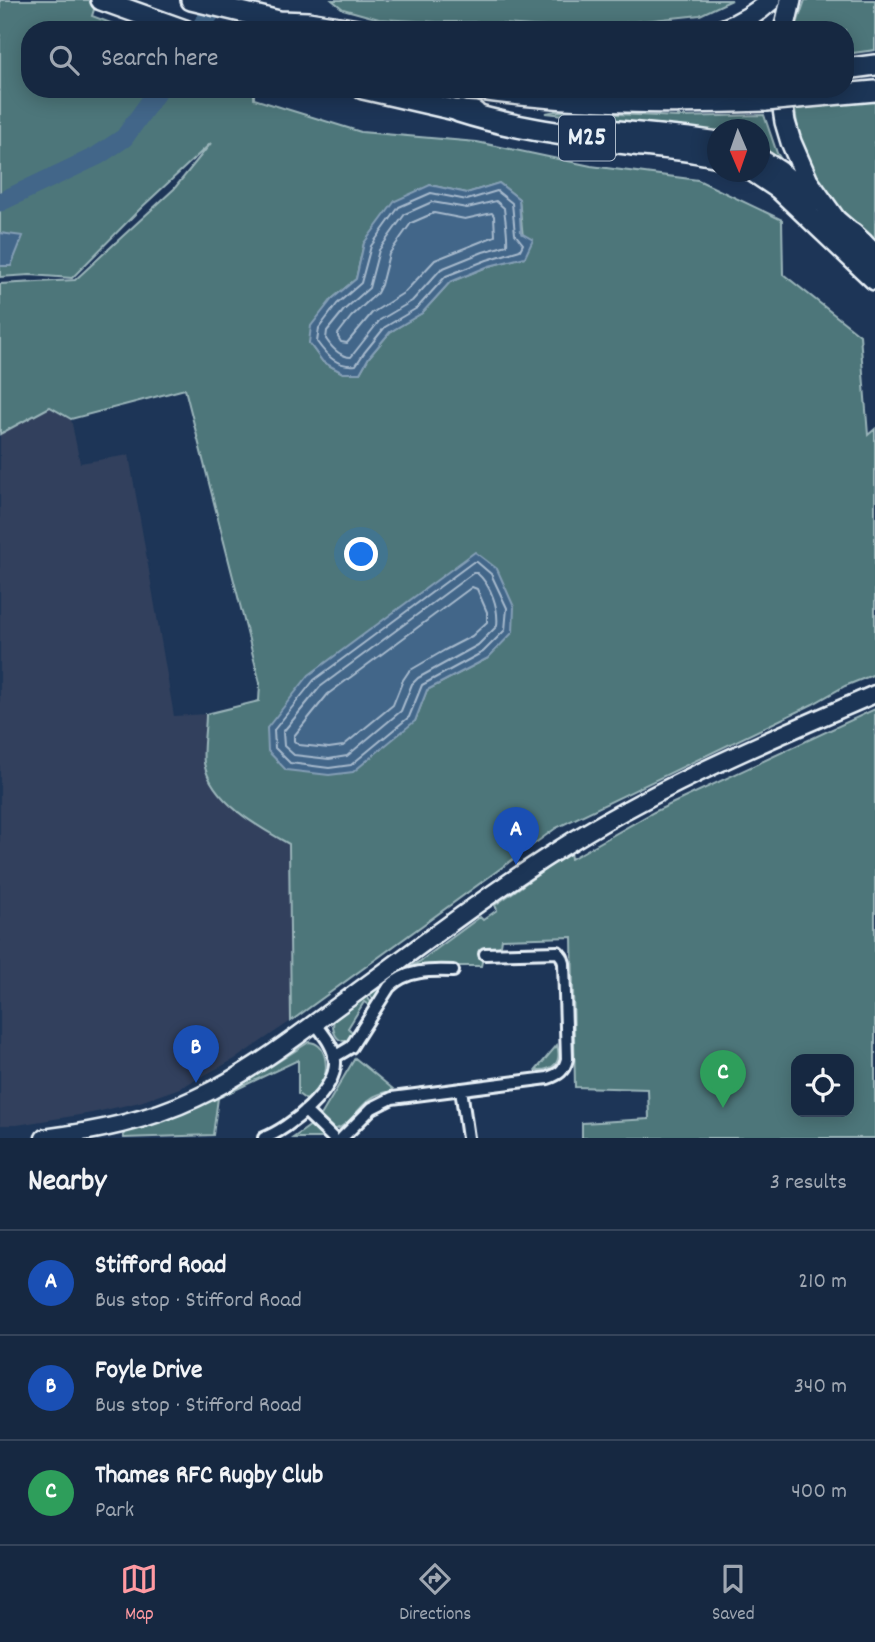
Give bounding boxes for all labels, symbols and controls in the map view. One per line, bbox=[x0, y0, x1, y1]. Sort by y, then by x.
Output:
search box bbox=[21, 21, 854, 98]
icon: search bbox=[45, 41, 83, 79]
text: Search here bbox=[101, 41, 219, 78]
road number: M25 bbox=[559, 116, 615, 160]
north arrow bbox=[707, 119, 770, 182]
your location bbox=[344, 537, 378, 571]
pin: A bbox=[493, 807, 539, 865]
pin: B bbox=[173, 1025, 219, 1083]
pin: C bbox=[700, 1050, 746, 1108]
map controls bbox=[791, 1054, 854, 1117]
button: locate bbox=[791, 1054, 854, 1117]
text: Nearby bbox=[28, 1162, 106, 1205]
text: 3 results bbox=[770, 1167, 847, 1200]
text: Stifford Road bbox=[95, 1248, 226, 1285]
text: A bbox=[45, 1266, 57, 1299]
text: 210 m bbox=[798, 1266, 847, 1299]
text: Bus stop · Stifford Road bbox=[95, 1285, 302, 1318]
text: Foyle Drive bbox=[95, 1353, 202, 1390]
text: B bbox=[46, 1371, 56, 1404]
text: 340 m bbox=[794, 1371, 847, 1404]
text: Bus stop · Stifford Road bbox=[95, 1390, 302, 1423]
text: Thames RFC Rugby Club bbox=[95, 1458, 323, 1495]
text: C bbox=[45, 1476, 57, 1509]
text: 400 m bbox=[791, 1476, 847, 1509]
text: Park bbox=[95, 1495, 134, 1528]
tab: Map bbox=[120, 1560, 158, 1629]
tab: Directions bbox=[399, 1560, 471, 1629]
tab: Saved bbox=[712, 1560, 755, 1629]

